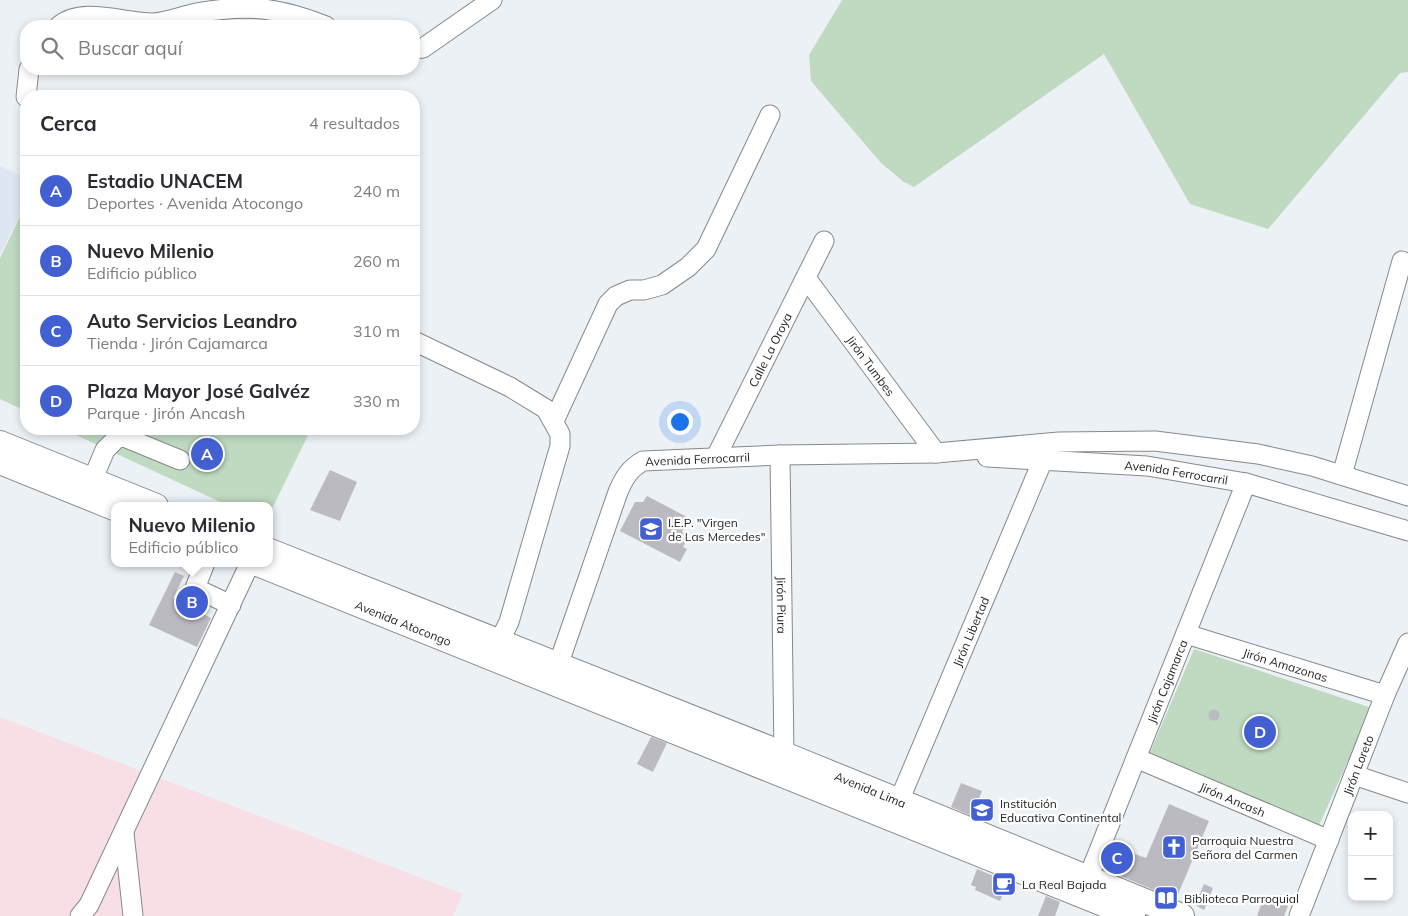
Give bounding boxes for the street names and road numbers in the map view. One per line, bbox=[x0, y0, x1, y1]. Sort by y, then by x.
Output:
street label: Calle La Oroya bbox=[745, 310, 795, 389]
street label: Jirón Tumbes bbox=[844, 332, 898, 399]
street label: Avenida Ferrocarril bbox=[645, 449, 750, 468]
street label: Avenida Ferrocarril bbox=[1124, 457, 1229, 487]
street label: Jirón Piura bbox=[774, 576, 790, 634]
street label: Jirón Libertad bbox=[949, 594, 992, 669]
street label: Avenida Atocongo bbox=[353, 597, 454, 649]
street label: Jirón Cajamarca bbox=[1143, 637, 1190, 725]
street label: Jirón Amazonas bbox=[1241, 644, 1330, 685]
street label: Jirón Loreto bbox=[1339, 733, 1376, 797]
street label: Avenida Lima bbox=[832, 768, 908, 810]
street label: Jirón Ancash bbox=[1197, 778, 1268, 820]

